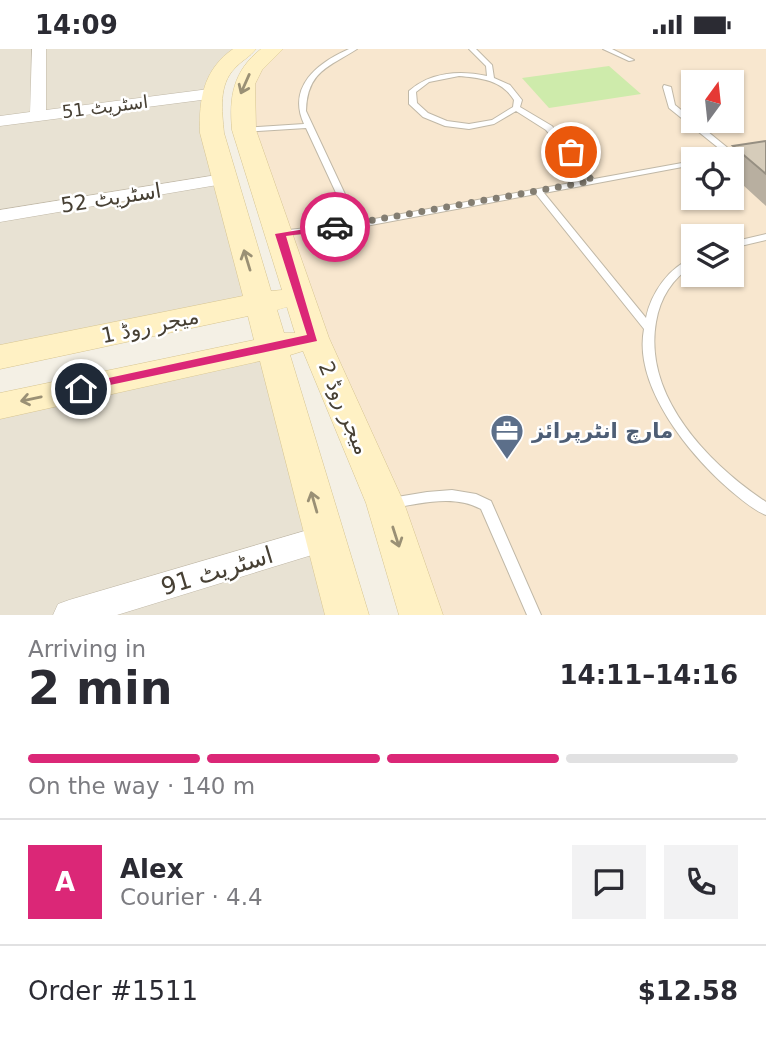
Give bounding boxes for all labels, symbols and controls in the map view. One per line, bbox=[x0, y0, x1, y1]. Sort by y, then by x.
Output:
text: 14:09 bbox=[35, 10, 118, 40]
north arrow bbox=[681, 70, 744, 133]
map controls bbox=[681, 70, 744, 287]
one-way arrow bbox=[238, 73, 251, 94]
street label: اسٹریٹ 51 bbox=[61, 91, 149, 123]
pin bbox=[541, 122, 601, 182]
icon: bag bbox=[552, 133, 590, 171]
button: locate bbox=[681, 147, 744, 210]
street label: اسٹریٹ 52 bbox=[59, 178, 163, 218]
courier bbox=[300, 192, 370, 262]
icon: car bbox=[316, 208, 354, 246]
button: layers bbox=[681, 224, 744, 287]
one-way arrow bbox=[240, 249, 253, 271]
street label: میجر روڈ 1 bbox=[99, 304, 201, 348]
street label: میجر روڈ 2 bbox=[314, 358, 374, 458]
pin bbox=[51, 359, 111, 419]
icon: home bbox=[62, 370, 100, 408]
one-way arrow bbox=[20, 393, 43, 407]
office icon: مارچ انٹرپرائز bbox=[488, 412, 526, 461]
place label: مارچ انٹرپرائز bbox=[531, 419, 673, 444]
one-way arrow bbox=[307, 492, 320, 514]
one-way arrow bbox=[391, 526, 403, 548]
street label: اسٹریٹ 91 bbox=[158, 541, 276, 601]
text: Arriving in bbox=[28, 636, 146, 662]
text: 14:11–14:16 bbox=[559, 660, 738, 690]
text: 2 min bbox=[28, 661, 172, 715]
text: On the way · 140 m bbox=[28, 773, 255, 799]
button: chat bbox=[572, 845, 646, 919]
button: phone bbox=[664, 845, 738, 919]
text: Alex bbox=[120, 854, 183, 884]
text: A bbox=[55, 867, 75, 897]
text: Courier · 4.4 bbox=[120, 884, 263, 910]
text: Order #1511 bbox=[28, 976, 198, 1006]
text: $12.58 bbox=[638, 976, 738, 1006]

